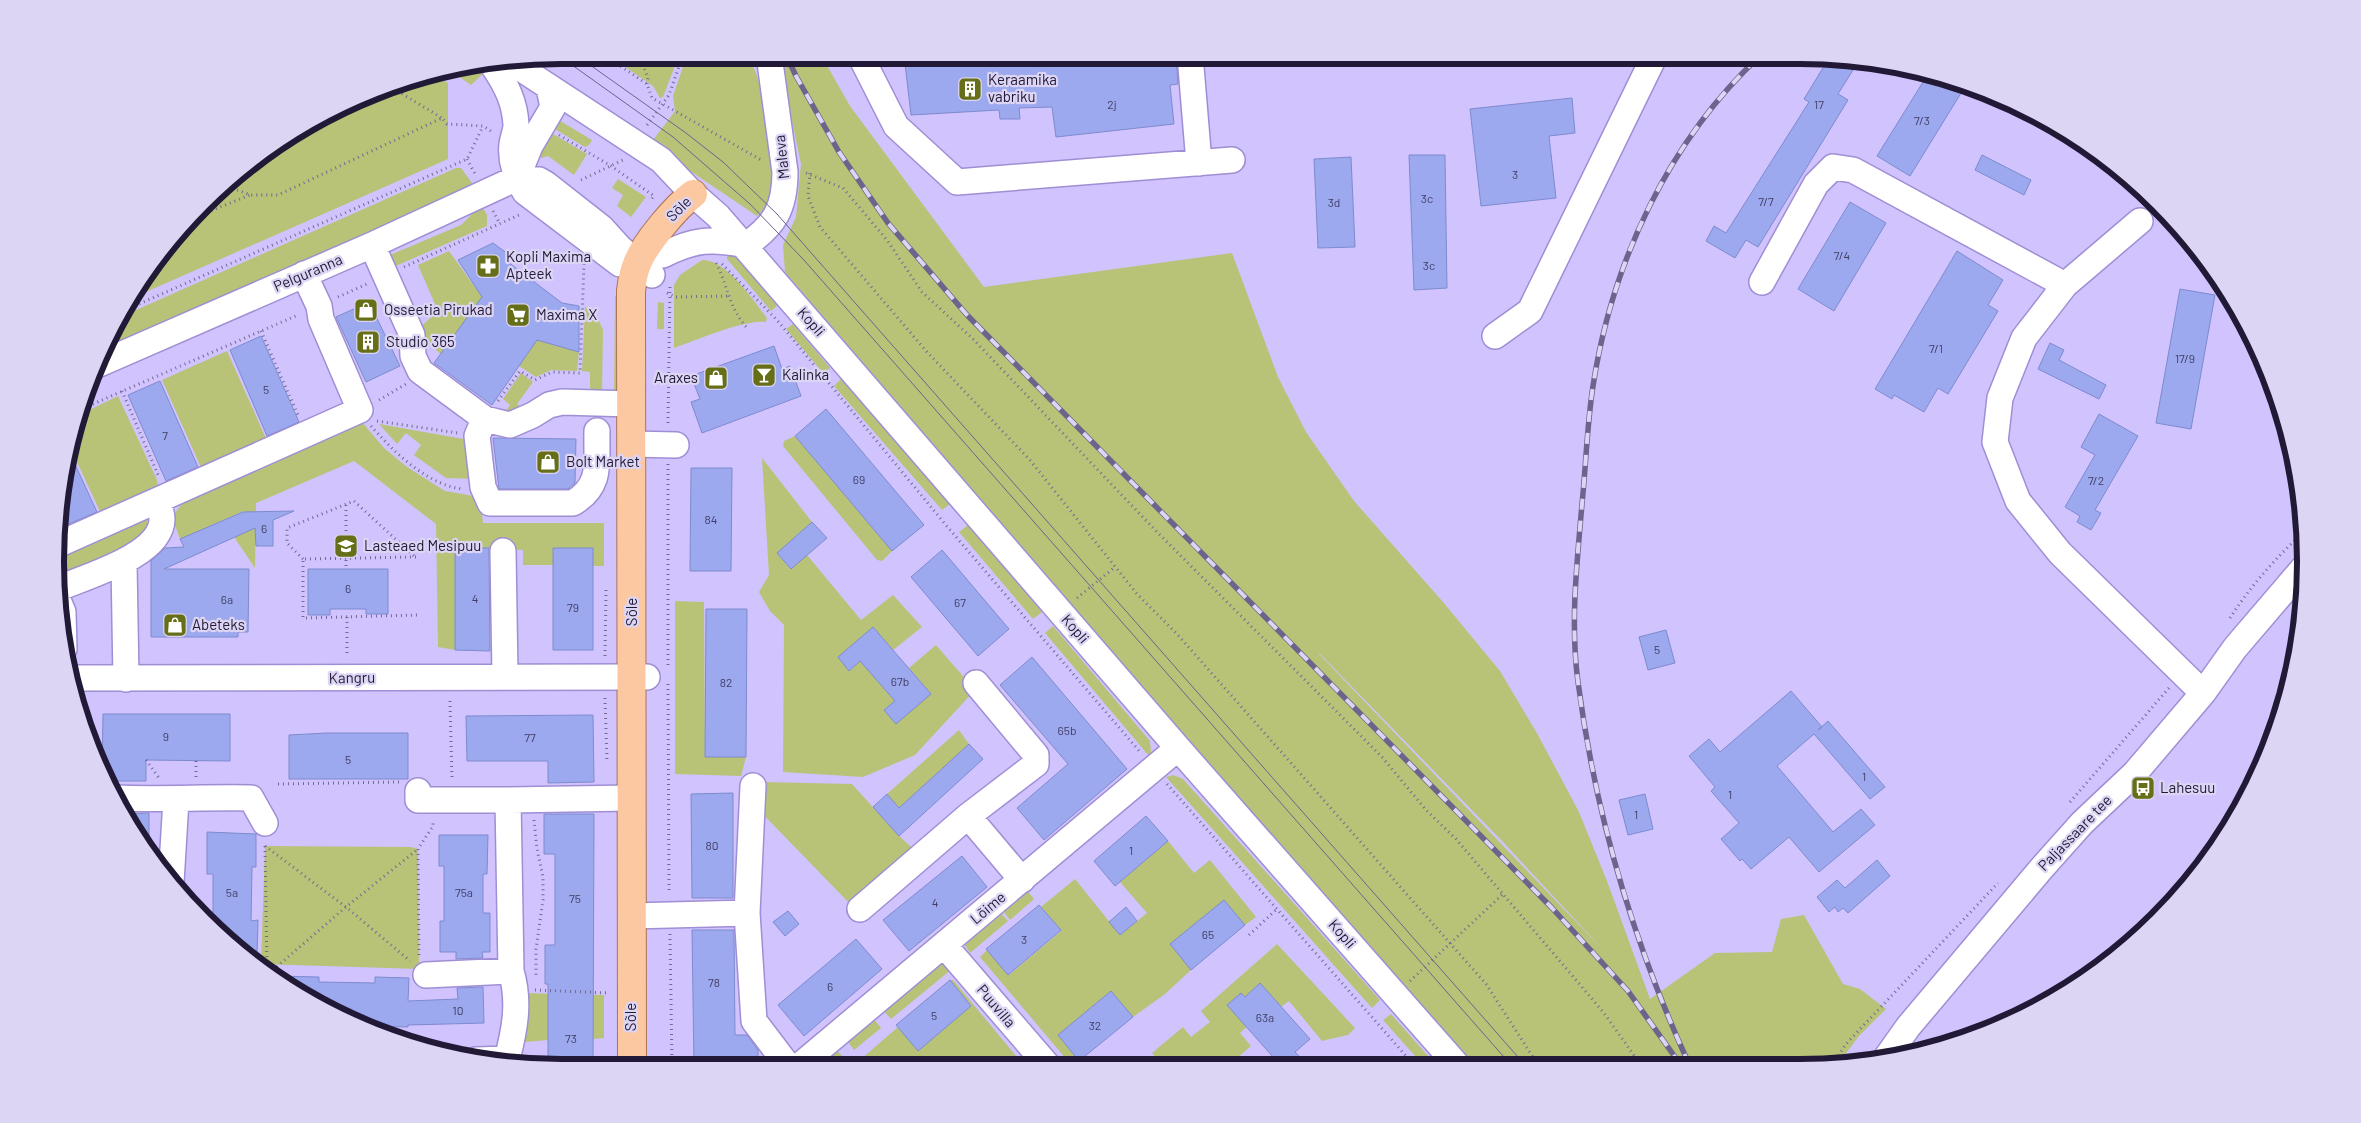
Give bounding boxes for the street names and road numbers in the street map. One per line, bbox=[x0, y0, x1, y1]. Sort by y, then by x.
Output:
street label: Maleva bbox=[770, 134, 792, 180]
street label: Sõle bbox=[662, 192, 695, 225]
street label: Pelguranna bbox=[270, 250, 345, 295]
street label: Kopli bbox=[794, 303, 829, 340]
street label: Sõle bbox=[622, 598, 640, 626]
street label: Kopli bbox=[1058, 610, 1093, 647]
street label: Kangru bbox=[329, 668, 375, 686]
street label: Paljassaare tee bbox=[2034, 791, 2115, 874]
street label: Lõime bbox=[966, 887, 1009, 927]
street label: Kopli bbox=[1325, 915, 1360, 952]
street label: Puuvilla bbox=[974, 980, 1020, 1030]
street label: Sõle bbox=[621, 1003, 639, 1031]

